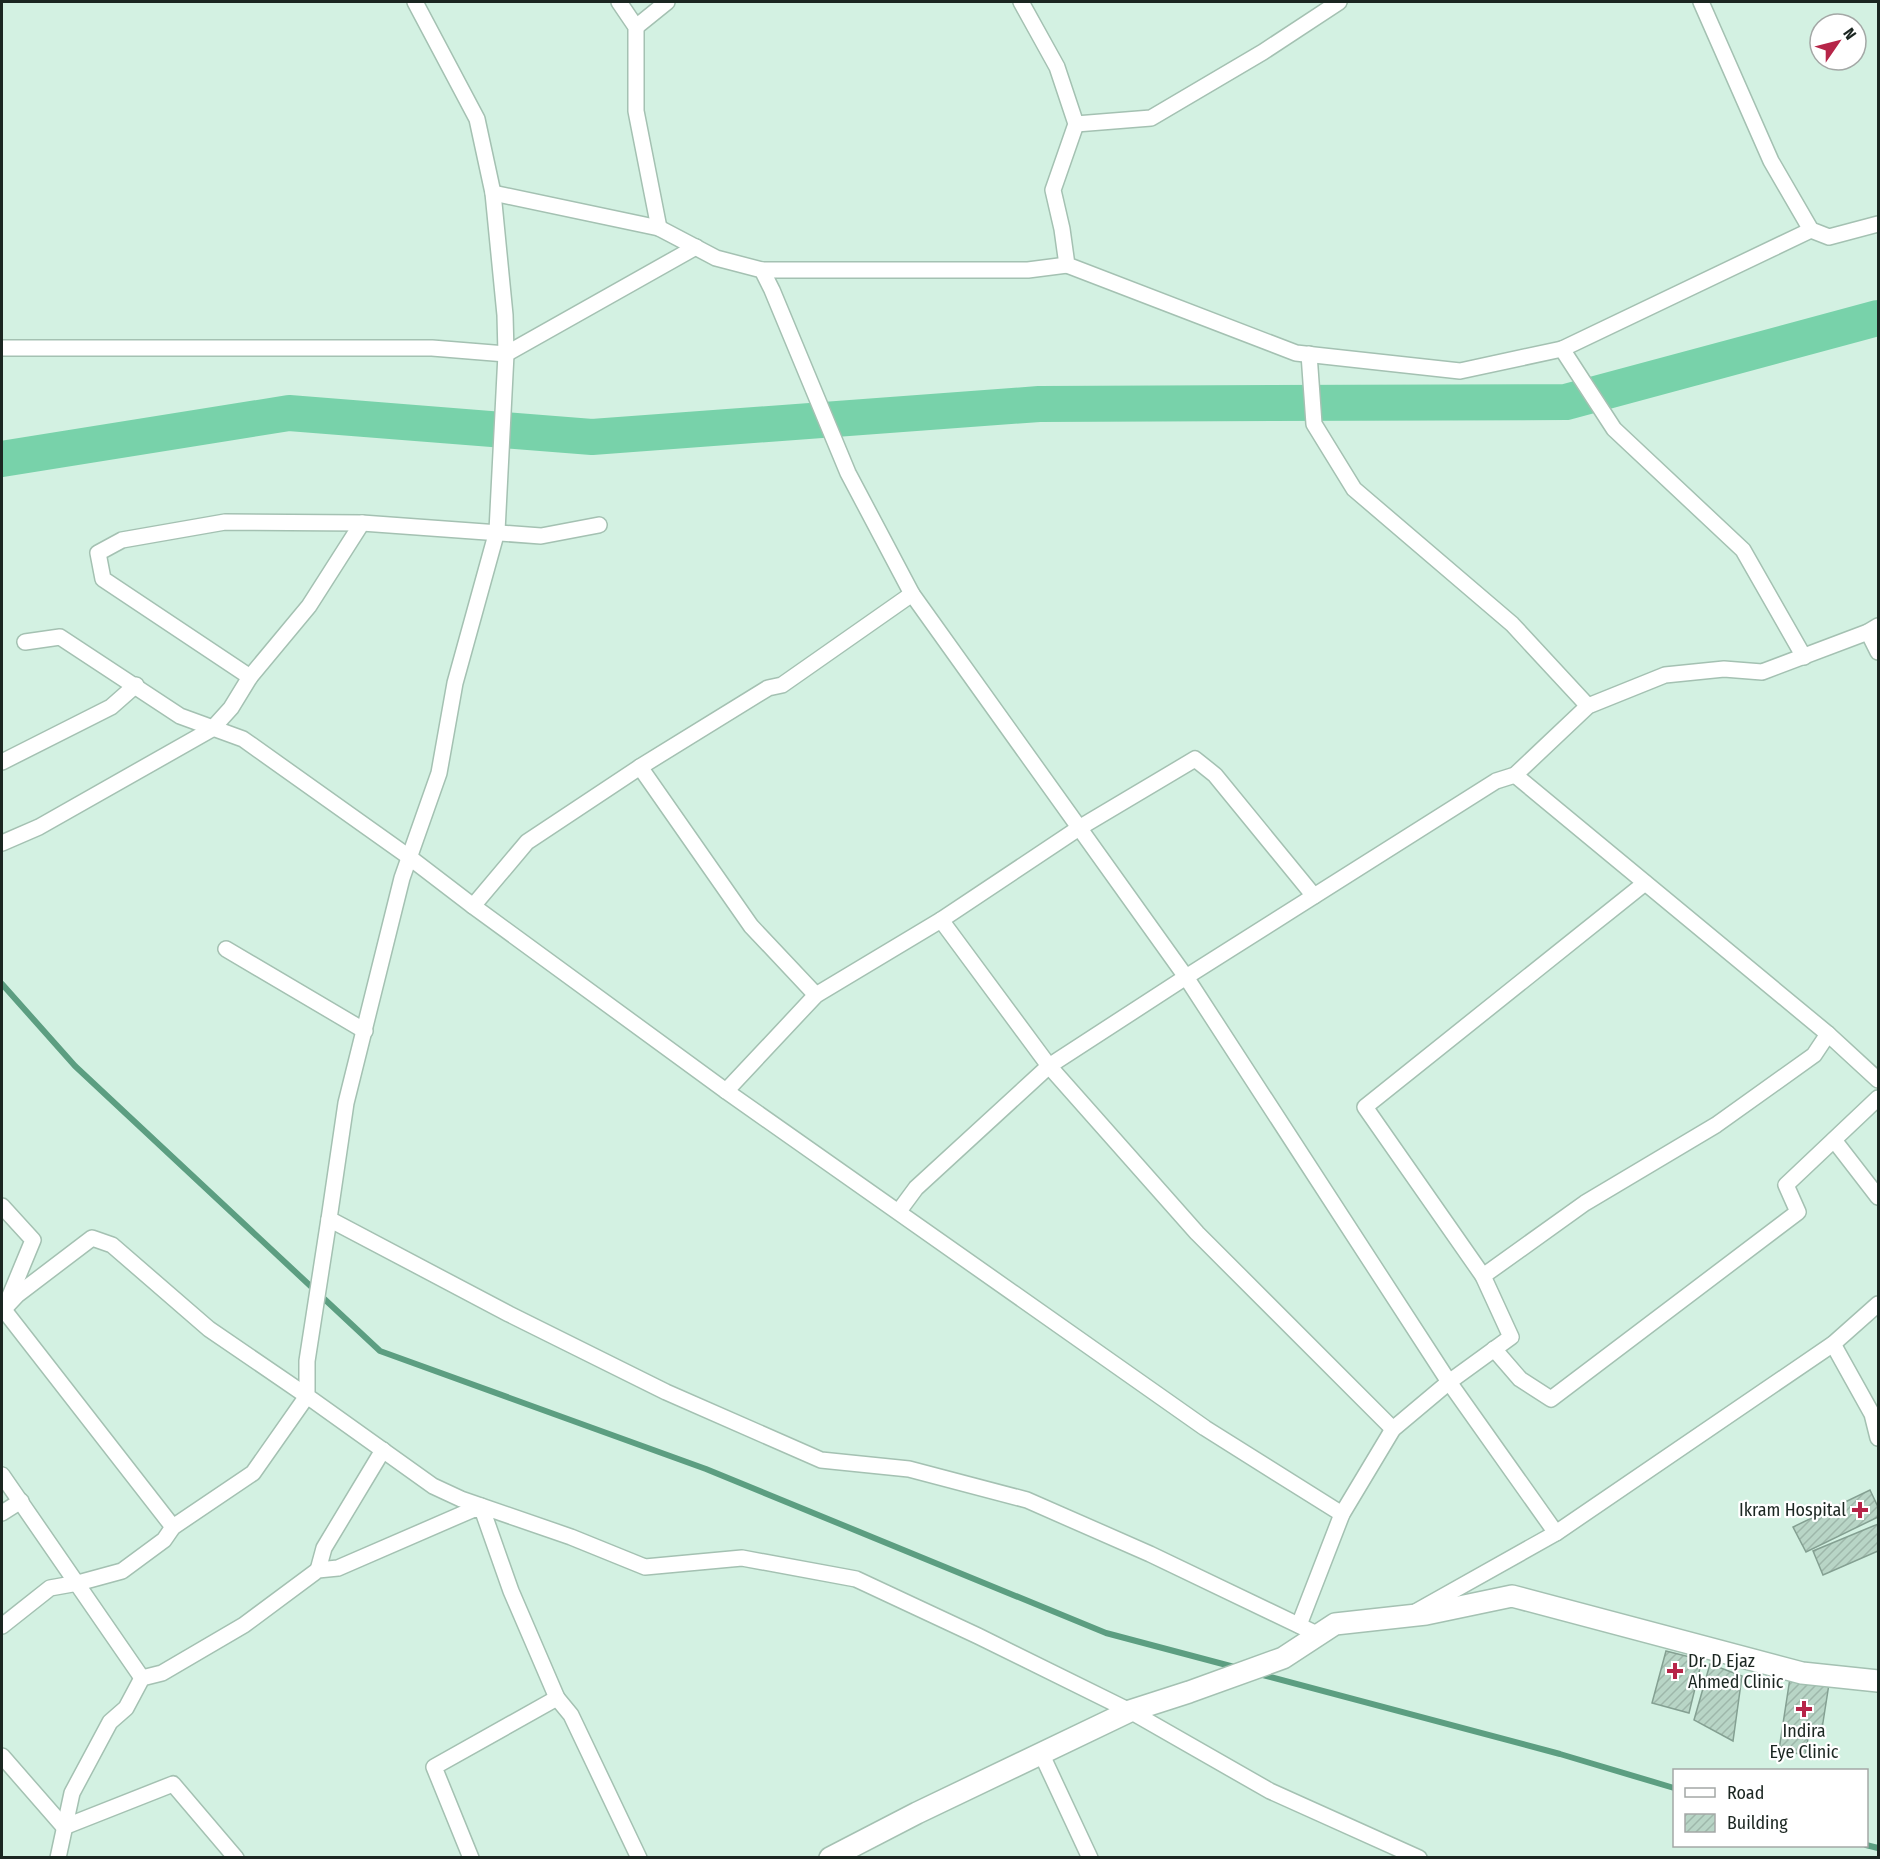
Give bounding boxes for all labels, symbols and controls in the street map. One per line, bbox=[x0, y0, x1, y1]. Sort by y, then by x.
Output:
north arrow bbox=[1808, 12, 1868, 72]
text: N bbox=[1839, 24, 1860, 43]
place label: Ikram Hospital bbox=[1739, 1499, 1846, 1521]
marker: Ikram Hospital bbox=[1851, 1501, 1869, 1519]
place label: Dr. D Ejaz Ahmed Clinic bbox=[1688, 1650, 1784, 1693]
marker: Dr. D Ejaz Ahmed Clinic bbox=[1666, 1662, 1684, 1680]
marker: Indira Eye Clinic bbox=[1795, 1700, 1813, 1718]
place label: Indira Eye Clinic bbox=[1769, 1720, 1839, 1763]
legend bbox=[1673, 1769, 1868, 1847]
text: Road bbox=[1727, 1782, 1764, 1804]
text: Building bbox=[1727, 1812, 1788, 1834]

